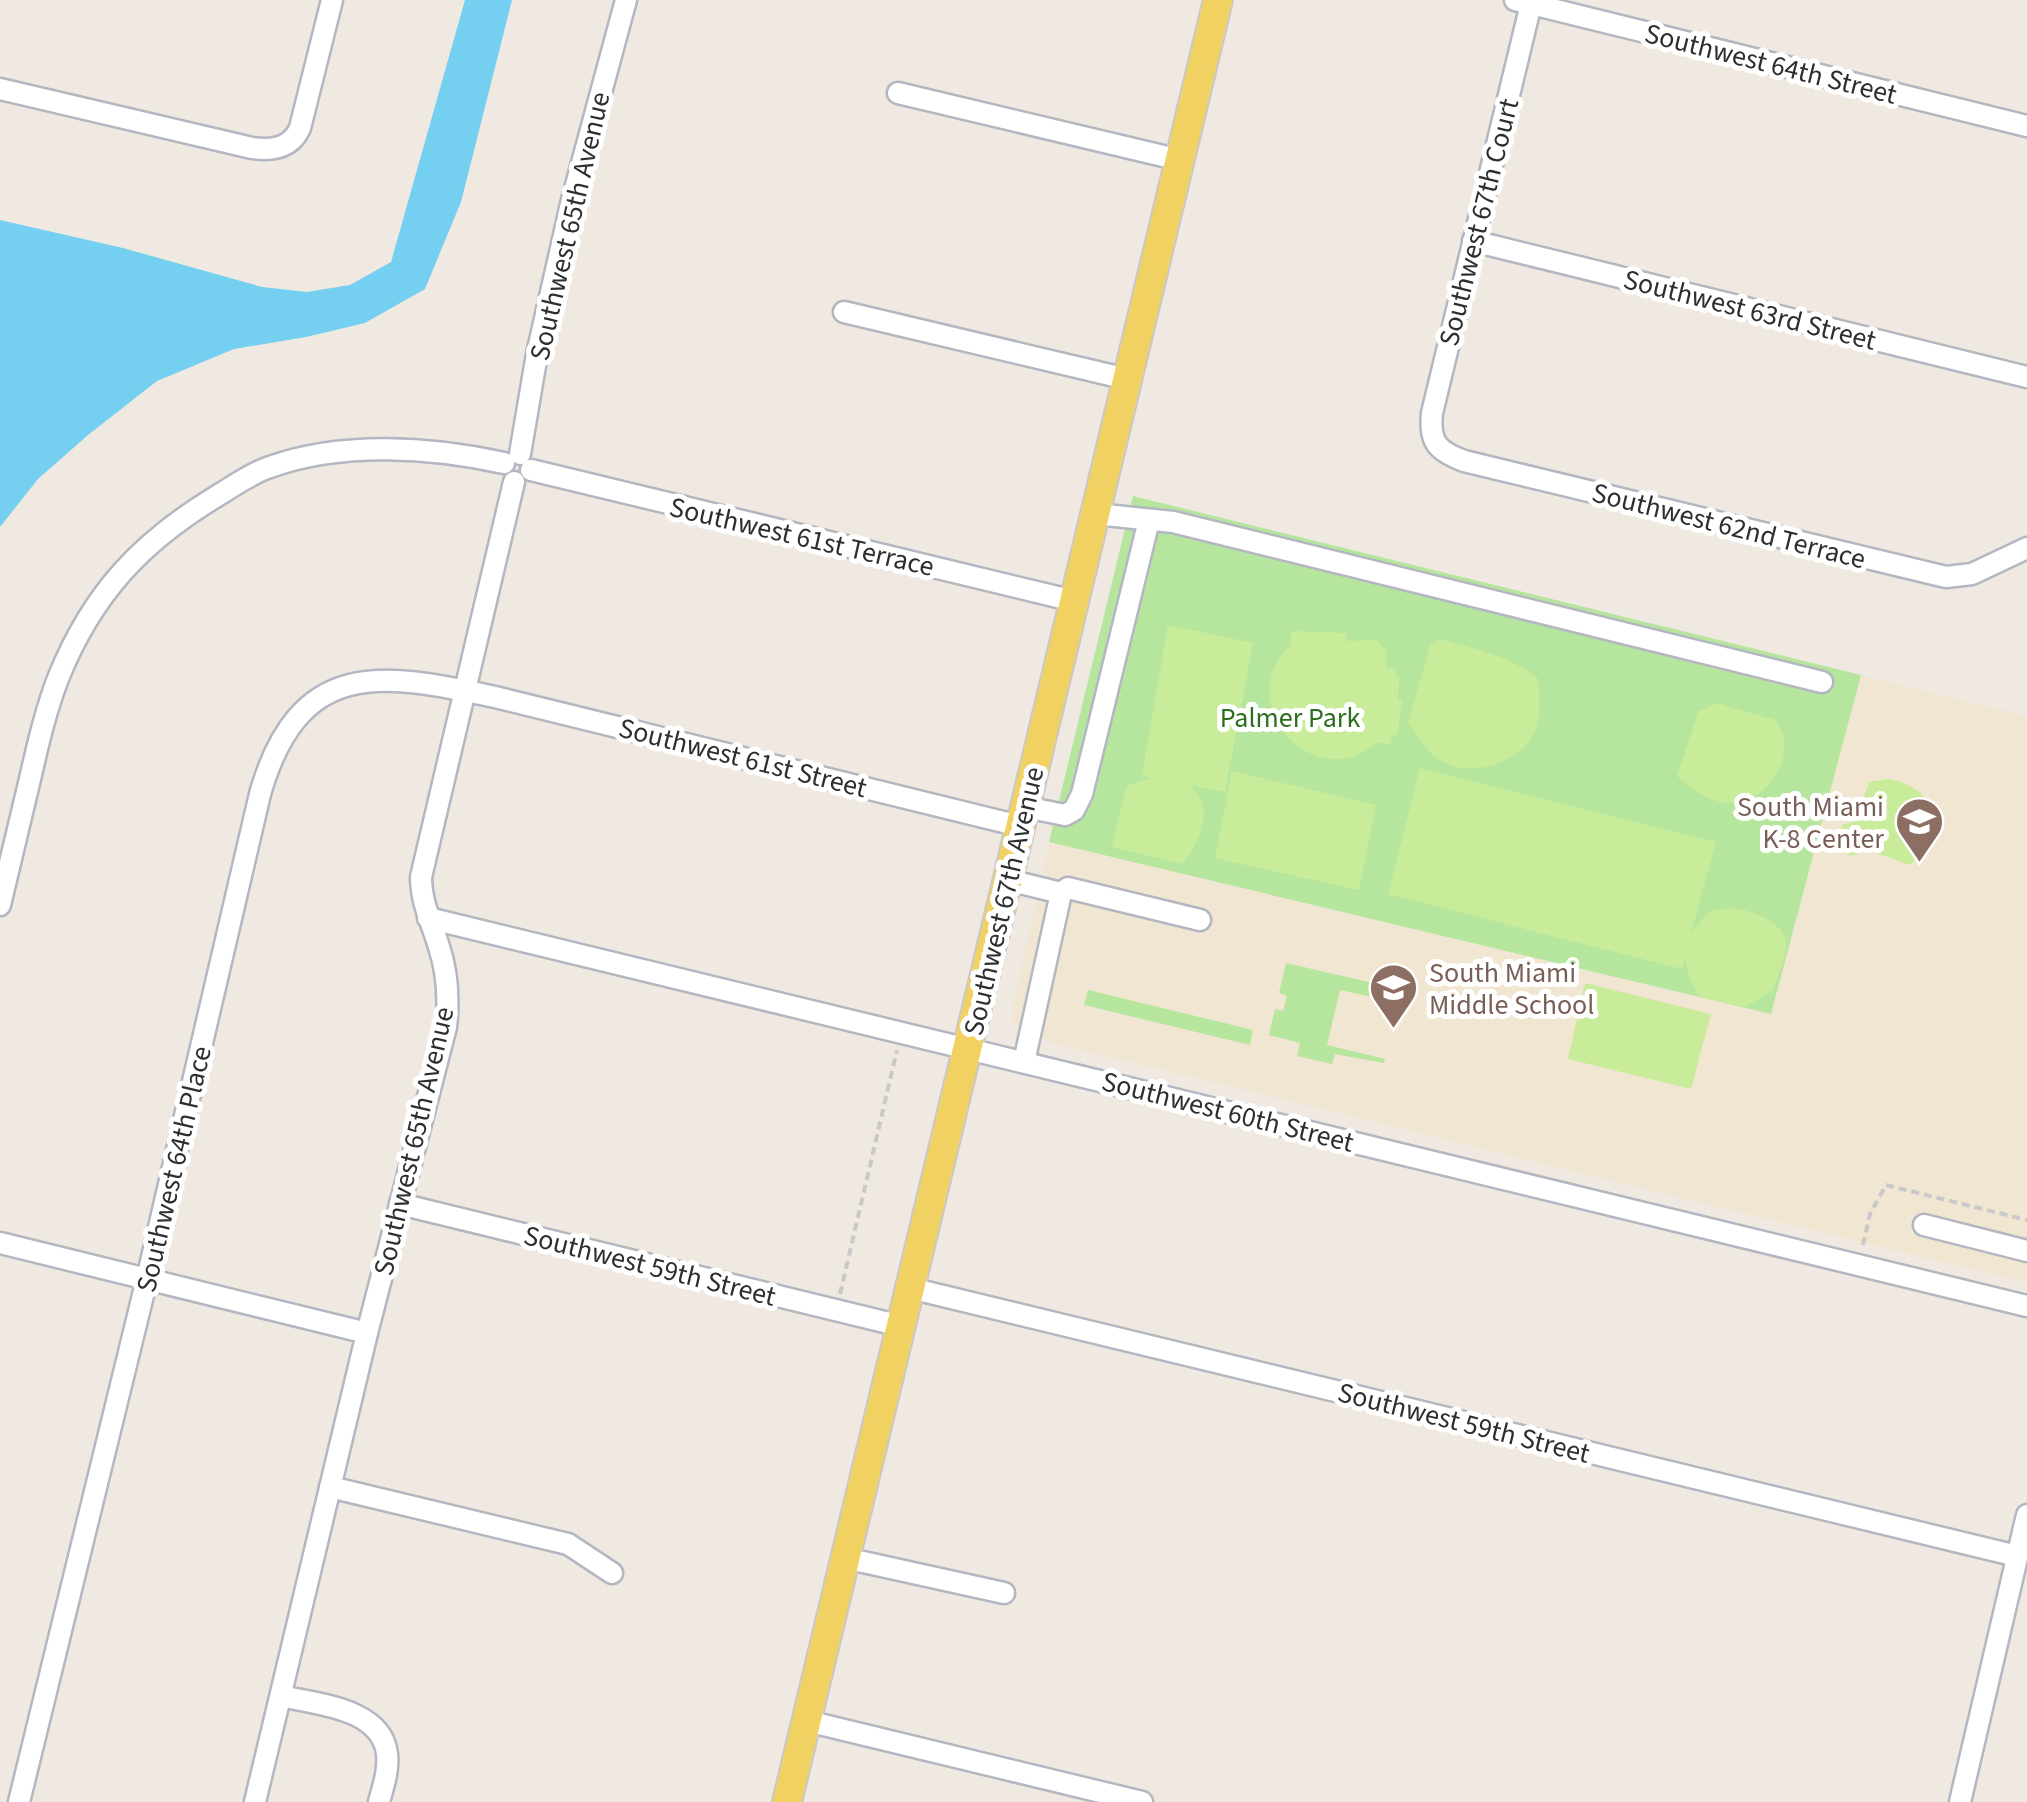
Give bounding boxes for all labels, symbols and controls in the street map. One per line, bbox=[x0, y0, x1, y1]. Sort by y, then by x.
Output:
street label: Southwest 64th Street bbox=[1641, 13, 1902, 115]
street label: Southwest 65th Avenue bbox=[520, 88, 620, 365]
street label: Southwest 67th Court bbox=[1429, 94, 1529, 350]
street label: Southwest 63rd Street bbox=[1619, 259, 1881, 361]
street label: Southwest 62nd Terrace bbox=[1588, 473, 1870, 579]
street label: Southwest 61st Terrace bbox=[666, 487, 938, 587]
park label: Palmer Park bbox=[1220, 698, 1360, 738]
street label: Southwest 61st Street bbox=[614, 708, 872, 808]
street label: Southwest 67th Avenue bbox=[954, 763, 1054, 1040]
place label: South Miami K-8 Center bbox=[1737, 787, 1884, 859]
school or university icon: South Miami K-8 Center bbox=[1893, 796, 1945, 864]
place label: South Miami Middle School bbox=[1429, 953, 1594, 1025]
school or university icon: South Miami Middle School bbox=[1368, 962, 1420, 1030]
street label: Southwest 65th Avenue bbox=[364, 1003, 464, 1280]
street label: Southwest 64th Place bbox=[126, 1042, 222, 1296]
street label: Southwest 60th Street bbox=[1098, 1061, 1359, 1163]
street label: Southwest 59th Street bbox=[520, 1215, 781, 1317]
street label: Southwest 59th Street bbox=[1334, 1372, 1595, 1474]

